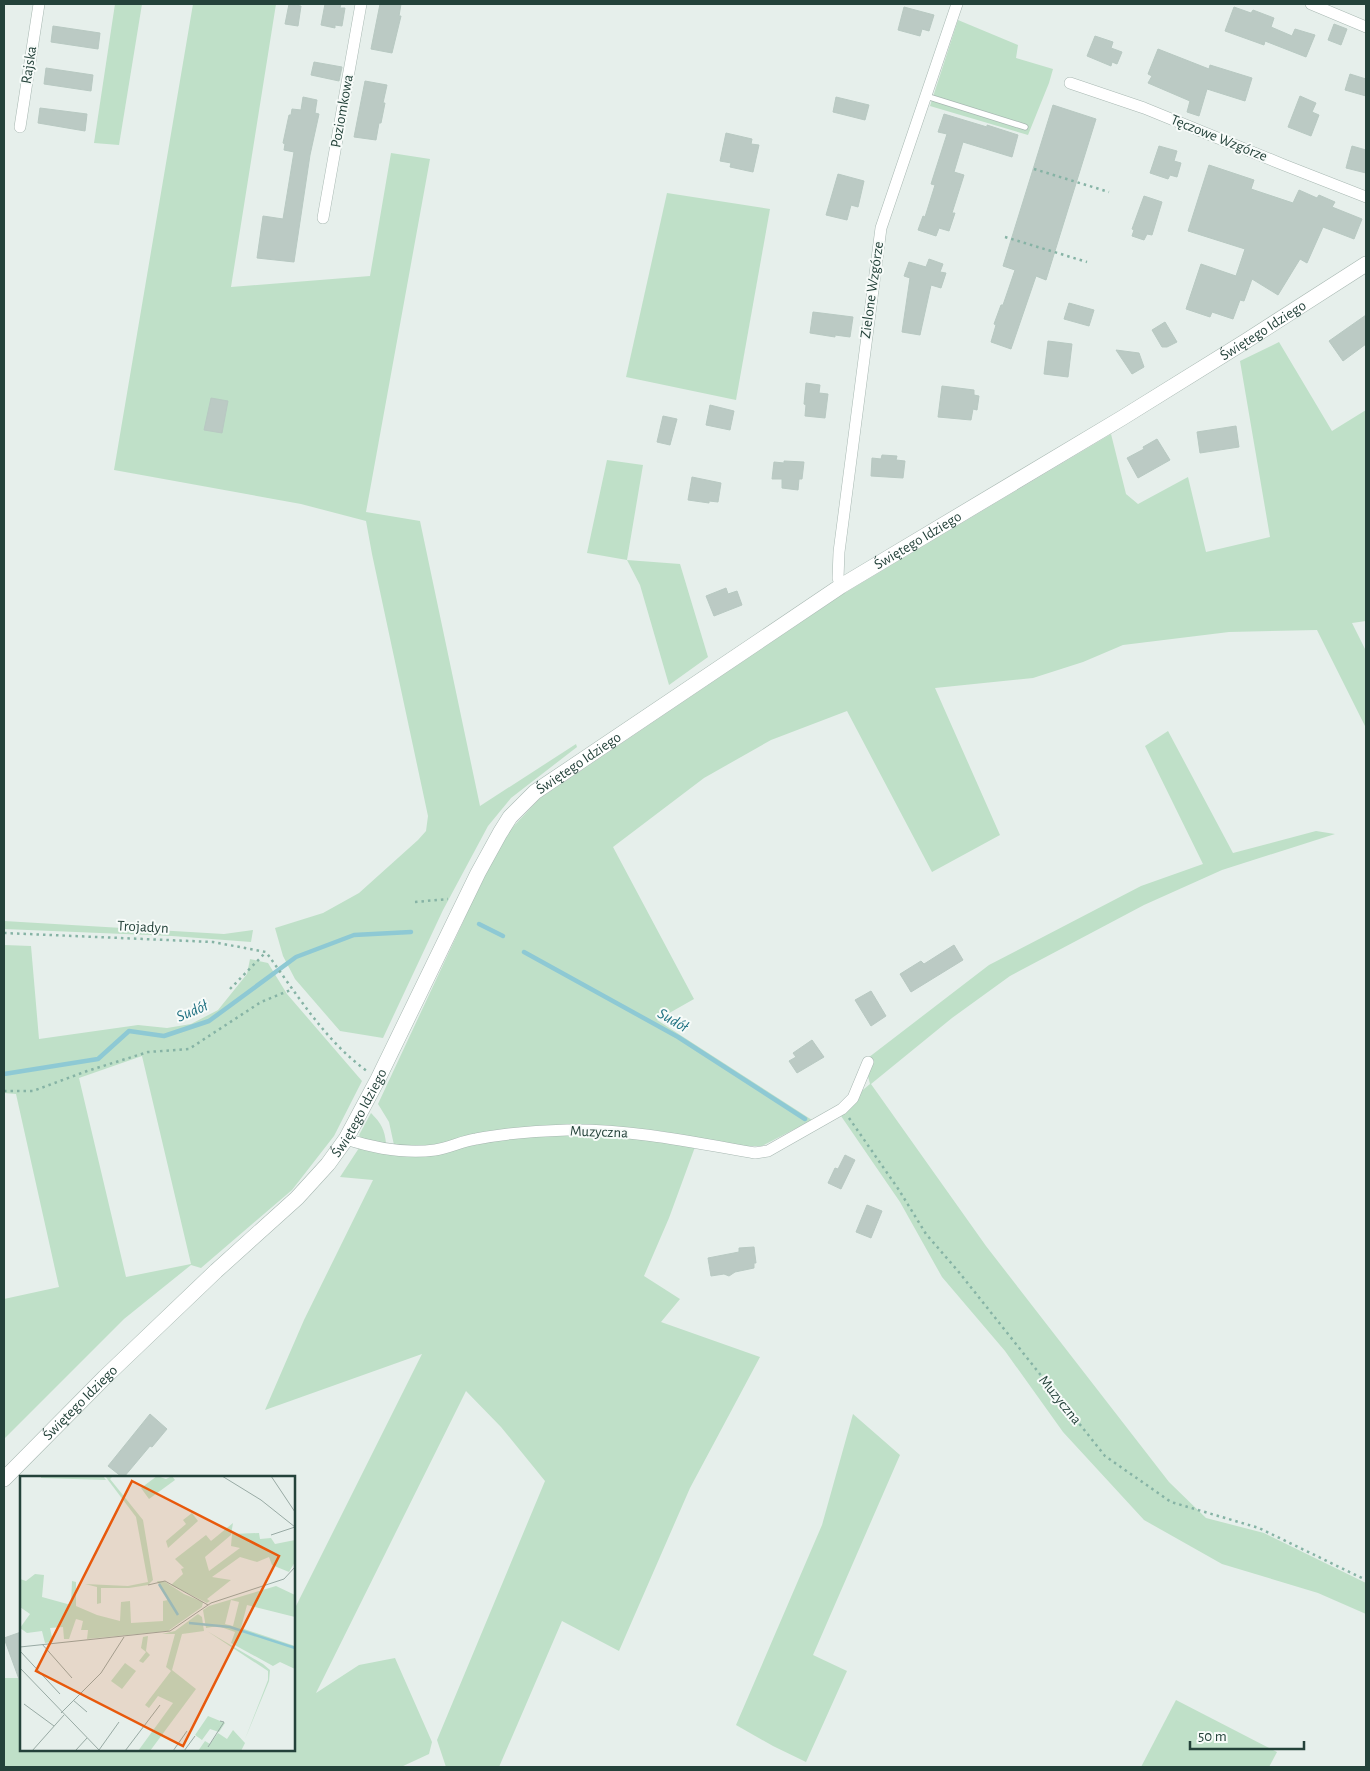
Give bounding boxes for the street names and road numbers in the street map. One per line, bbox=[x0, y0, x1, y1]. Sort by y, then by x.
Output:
street label: Rajska bbox=[19, 45, 39, 85]
street label: Poziomkowa bbox=[328, 73, 356, 149]
street label: Tęczowe Wzgórze bbox=[1169, 112, 1270, 164]
street label: Zielone Wzgórze bbox=[858, 240, 886, 339]
street label: Świętego Idziego bbox=[1216, 297, 1308, 363]
street label: Świętego Idziego bbox=[870, 508, 964, 572]
street label: Świętego Idziego bbox=[532, 729, 624, 797]
street label: Trojadyn bbox=[117, 918, 169, 936]
street label: Świętego Idziego bbox=[326, 1066, 389, 1160]
street label: Muzyczna bbox=[570, 1123, 628, 1141]
street label: Świętego Idziego bbox=[38, 1362, 120, 1443]
street label: Muzyczna bbox=[1036, 1373, 1084, 1427]

